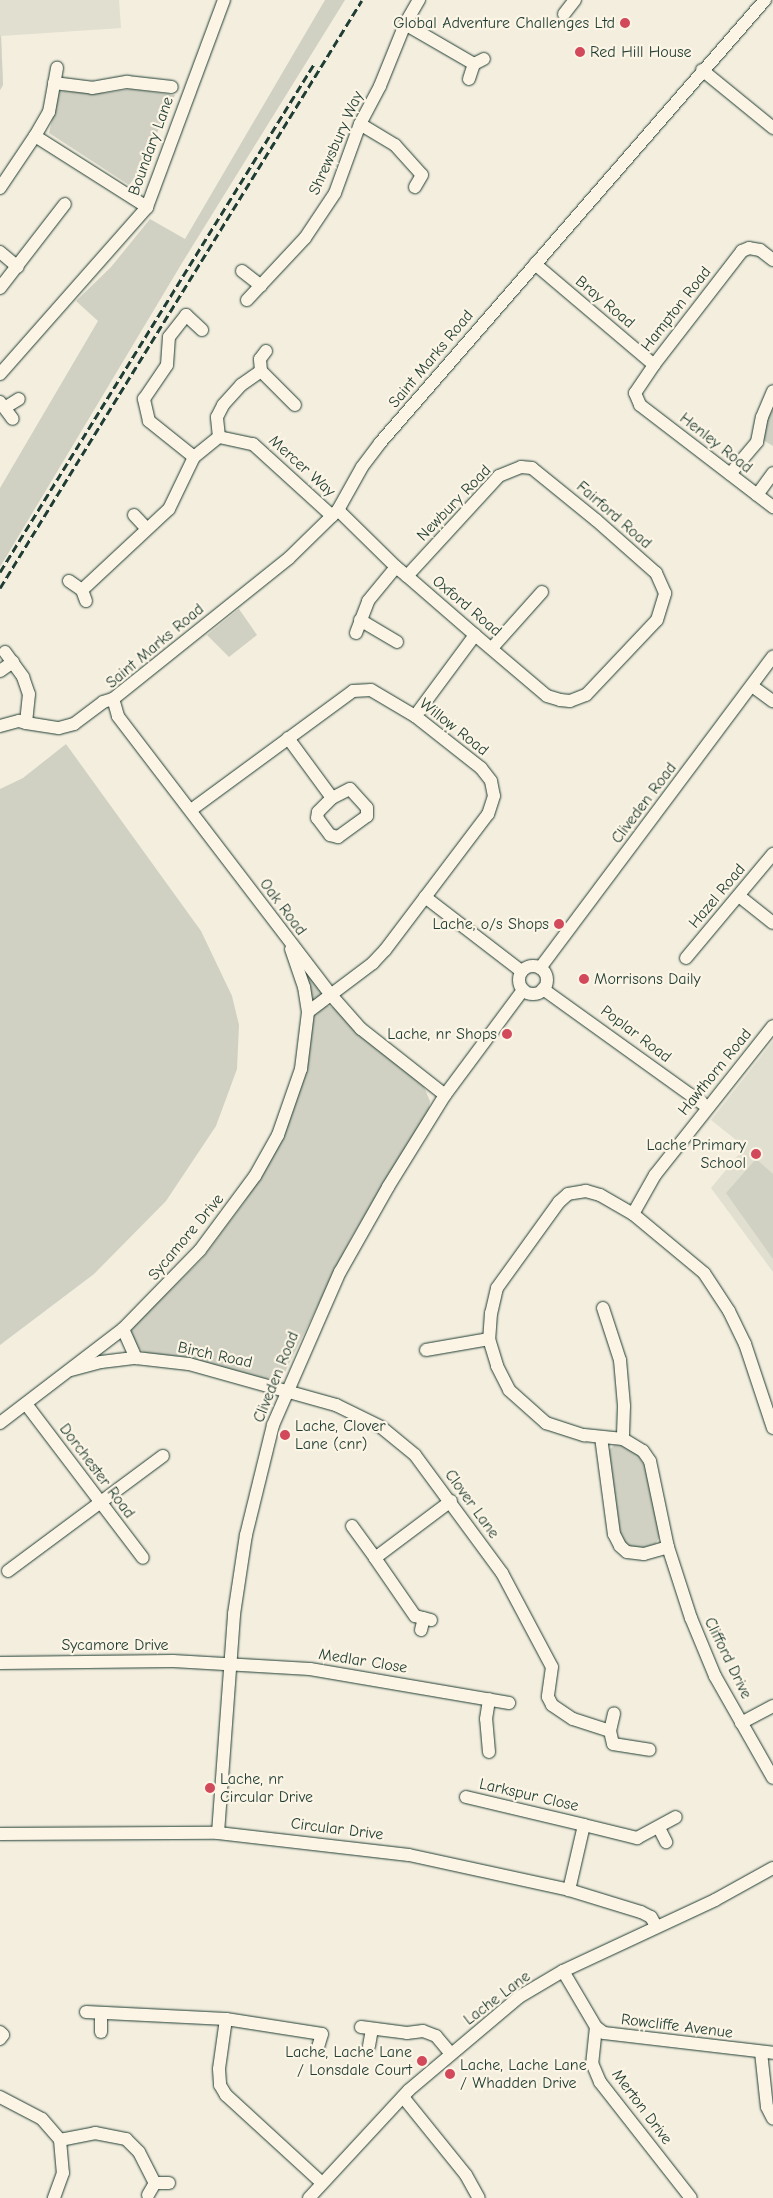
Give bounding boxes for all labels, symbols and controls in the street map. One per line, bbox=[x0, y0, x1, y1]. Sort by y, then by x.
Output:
place label: Global Adventure Challenges Ltd bbox=[393, 13, 615, 33]
marker: Global Adventure Challenges Ltd bbox=[619, 17, 631, 29]
place label: Red Hill House bbox=[590, 42, 692, 62]
marker: Red Hill House bbox=[574, 46, 586, 58]
street label: Shrewsbury Way bbox=[305, 88, 367, 198]
street label: Boundary Lane bbox=[124, 94, 178, 198]
street label: Hampton Road bbox=[637, 263, 715, 355]
street label: Bray Road bbox=[572, 272, 638, 332]
street label: Saint Marks Road bbox=[385, 306, 477, 412]
street label: Henley Road bbox=[676, 409, 756, 477]
street label: Mercer Way bbox=[265, 431, 339, 501]
street label: Newbury Road bbox=[413, 461, 495, 545]
street label: Fairford Road bbox=[572, 477, 656, 553]
street label: Oxford Road bbox=[428, 571, 506, 641]
street label: Saint Marks Road bbox=[102, 600, 208, 692]
street label: Willow Road bbox=[416, 694, 492, 760]
street label: Cliveden Road bbox=[607, 759, 681, 847]
street label: Hazel Road bbox=[685, 860, 749, 932]
street label: Oak Road bbox=[255, 875, 311, 939]
place label: Lache, o/s Shops bbox=[432, 914, 549, 934]
marker: Lache, o/s Shops bbox=[553, 918, 565, 930]
place label: Morrisons Daily bbox=[594, 969, 701, 989]
marker: Morrisons Daily bbox=[578, 973, 590, 985]
street label: Poplar Road bbox=[597, 1001, 675, 1067]
place label: Lache, nr Shops bbox=[387, 1024, 497, 1044]
street label: Hawthorn Road bbox=[674, 1025, 756, 1119]
marker: Lache, nr Shops bbox=[501, 1028, 513, 1040]
place label: Lache Primary School bbox=[646, 1135, 746, 1173]
marker: Lache Primary School bbox=[750, 1148, 762, 1160]
street label: Sycamore Drive bbox=[144, 1190, 228, 1284]
street label: Cliveden Road bbox=[249, 1329, 303, 1425]
street label: Birch Road bbox=[176, 1338, 254, 1372]
place label: Lache, Clover Lane (cnr) bbox=[295, 1416, 386, 1454]
street label: Dorchester Road bbox=[55, 1420, 139, 1522]
marker: Lache, Clover Lane (cnr) bbox=[279, 1429, 291, 1441]
street label: Clover Lane bbox=[441, 1466, 503, 1542]
street label: Clifford Drive bbox=[700, 1614, 756, 1702]
street label: Sycamore Drive bbox=[61, 1635, 169, 1655]
street label: Medlar Close bbox=[317, 1645, 409, 1677]
place label: Lache, nr Circular Drive bbox=[220, 1769, 313, 1807]
street label: Larkspur Close bbox=[477, 1774, 581, 1816]
marker: Lache, nr Circular Drive bbox=[204, 1782, 216, 1794]
street label: Circular Drive bbox=[290, 1814, 384, 1844]
street label: Lache Lane bbox=[460, 1967, 534, 2029]
street label: Rowcliffe Avenue bbox=[620, 2010, 734, 2042]
place label: Lache, Lache Lane / Lonsdale Court bbox=[285, 2042, 412, 2080]
marker: Lache, Lache Lane / Lonsdale Court bbox=[416, 2055, 428, 2067]
place label: Lache, Lache Lane / Whadden Drive bbox=[460, 2055, 587, 2093]
street label: Merton Drive bbox=[608, 2066, 676, 2148]
marker: Lache, Lache Lane / Whadden Drive bbox=[444, 2068, 456, 2080]

